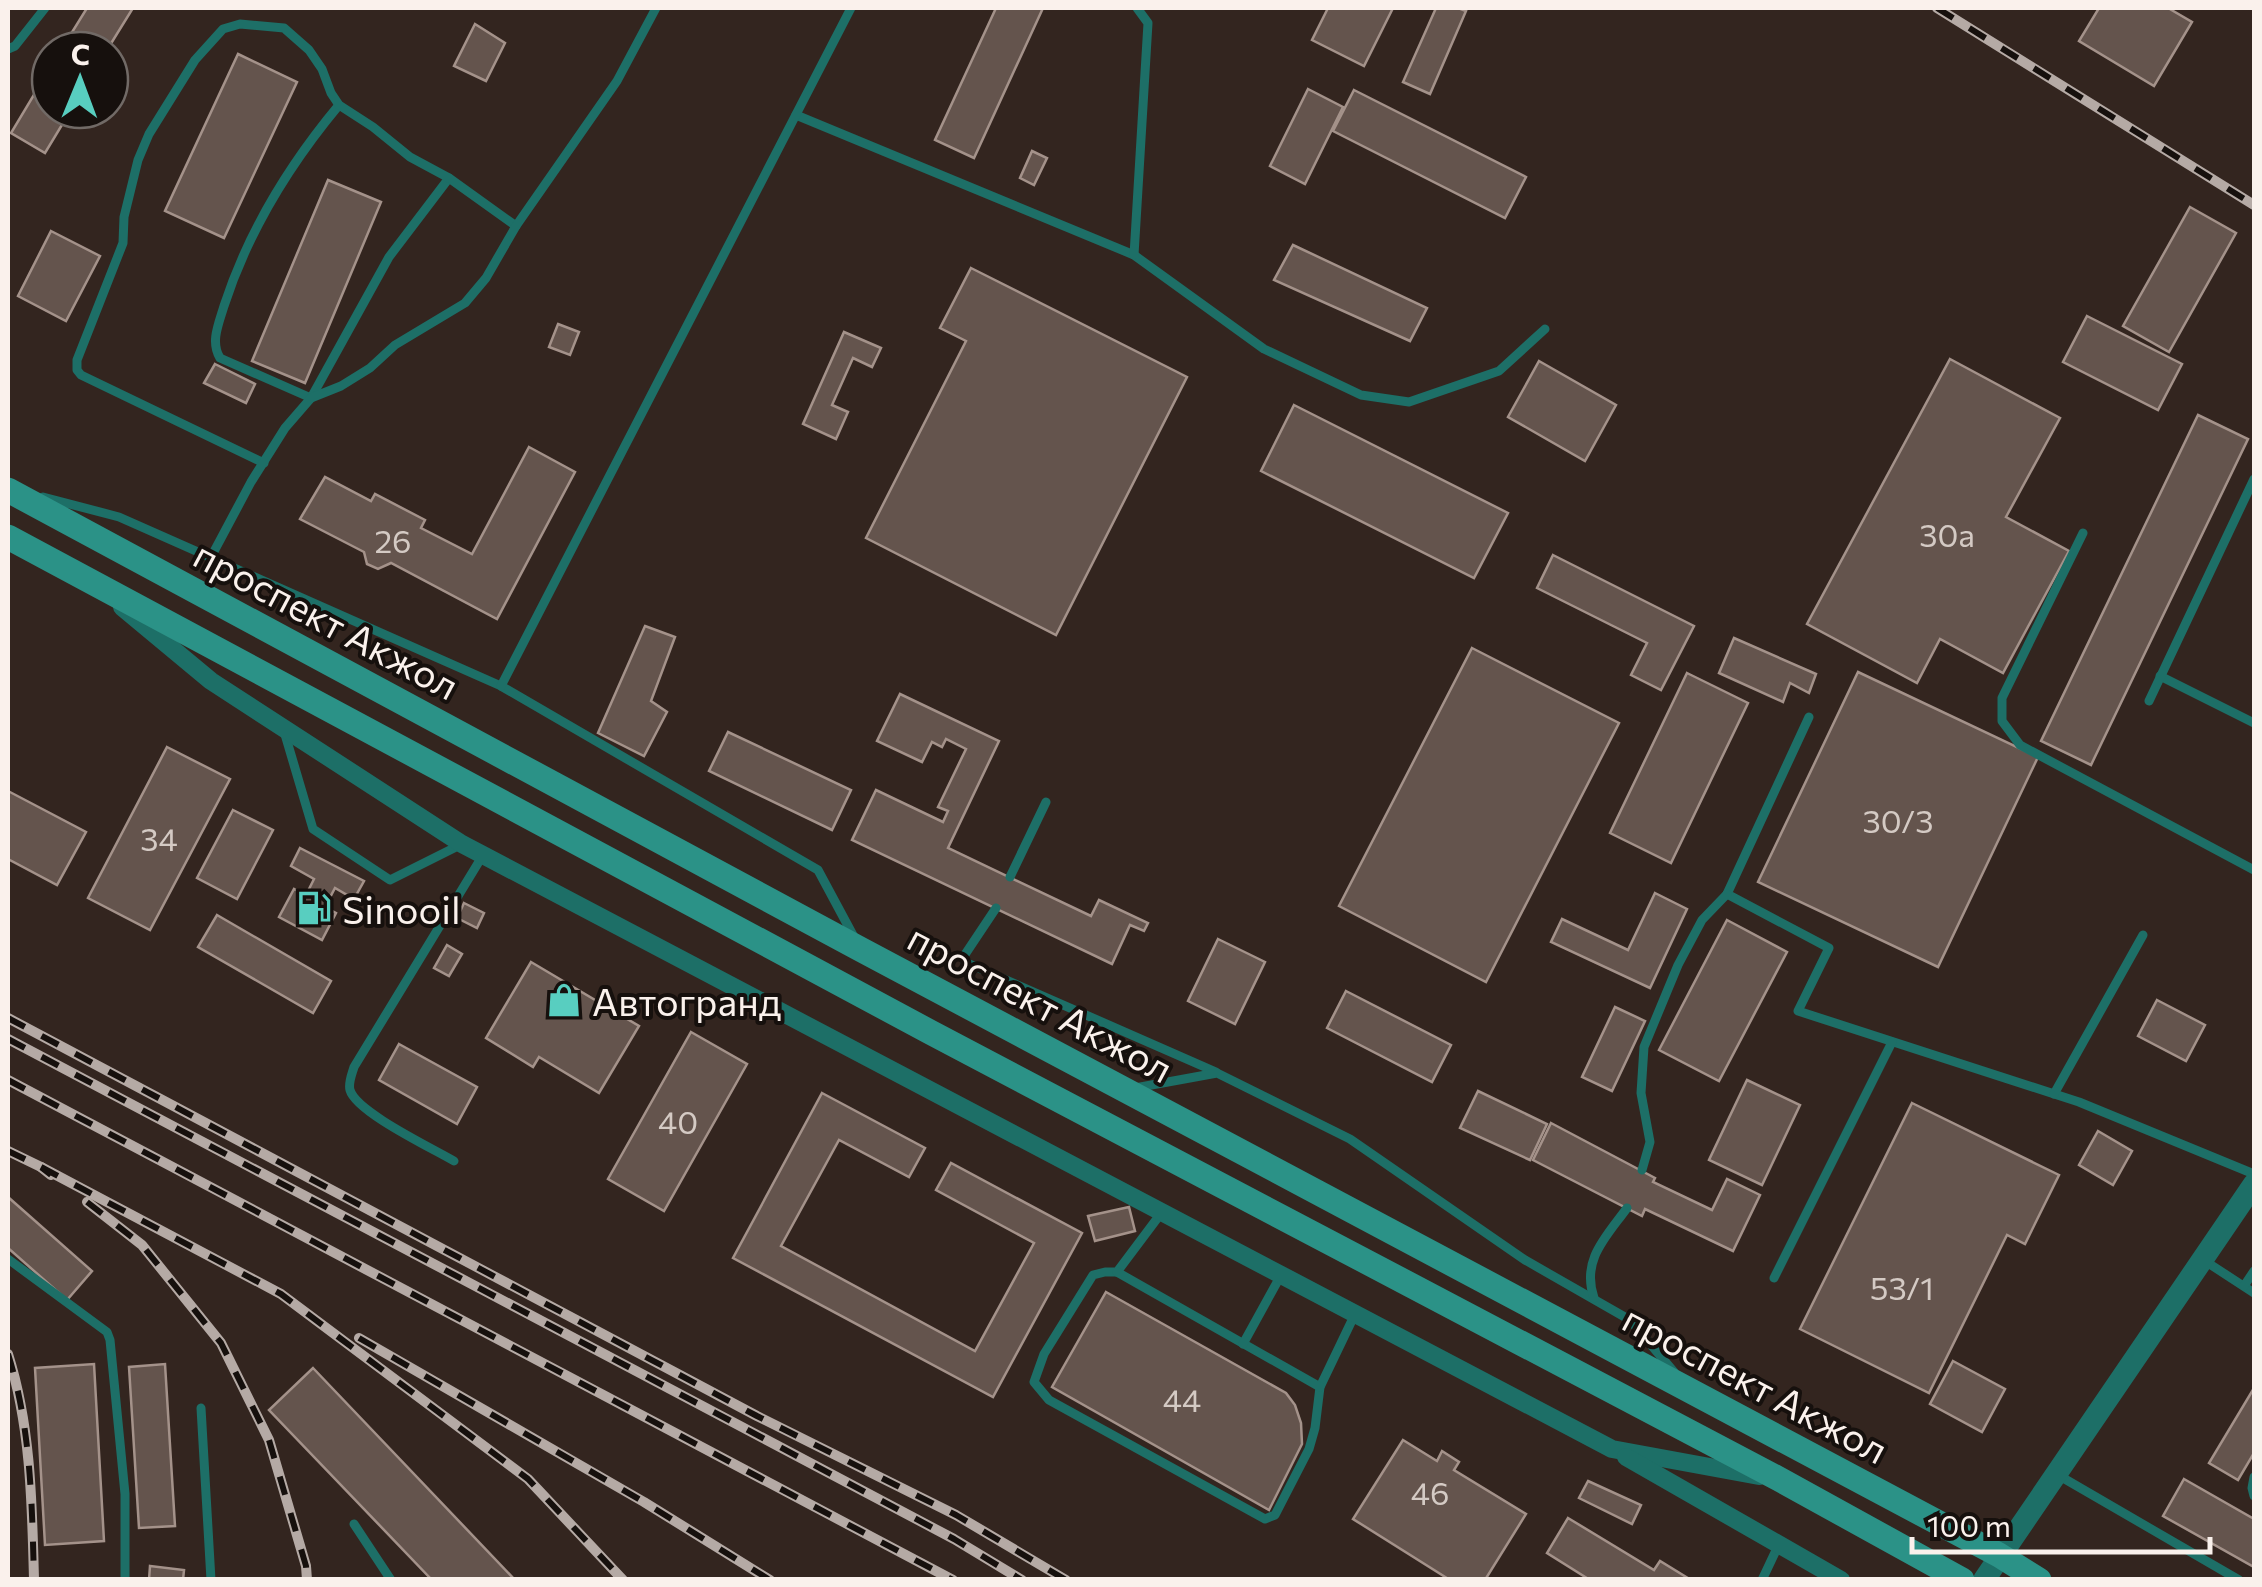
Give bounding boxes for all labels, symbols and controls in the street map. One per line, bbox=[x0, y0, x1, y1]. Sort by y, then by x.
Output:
north arrow bbox=[30, 30, 130, 130]
text: С bbox=[71, 37, 90, 71]
house number: 30а bbox=[1919, 514, 1975, 554]
house number: 26 bbox=[374, 520, 412, 560]
street label: проспект Акжол bbox=[187, 530, 467, 708]
house number: 30/3 bbox=[1863, 800, 1934, 840]
house number: 34 bbox=[140, 818, 178, 858]
place label: Sinooil bbox=[342, 885, 461, 932]
fuel station icon: Sinooil bbox=[295, 889, 333, 927]
street label: проспект Акжол bbox=[901, 913, 1181, 1091]
place label: Автогранд bbox=[592, 977, 781, 1024]
shop icon: Автогранд bbox=[545, 981, 583, 1019]
house number: 40 bbox=[658, 1101, 698, 1141]
house number: 53/1 bbox=[1870, 1267, 1934, 1307]
street label: проспект Акжол bbox=[1616, 1294, 1896, 1472]
house number: 44 bbox=[1163, 1379, 1201, 1419]
house number: 46 bbox=[1411, 1472, 1449, 1512]
scale bar bbox=[1912, 1492, 2210, 1554]
text: 100 m bbox=[1927, 1506, 2011, 1543]

